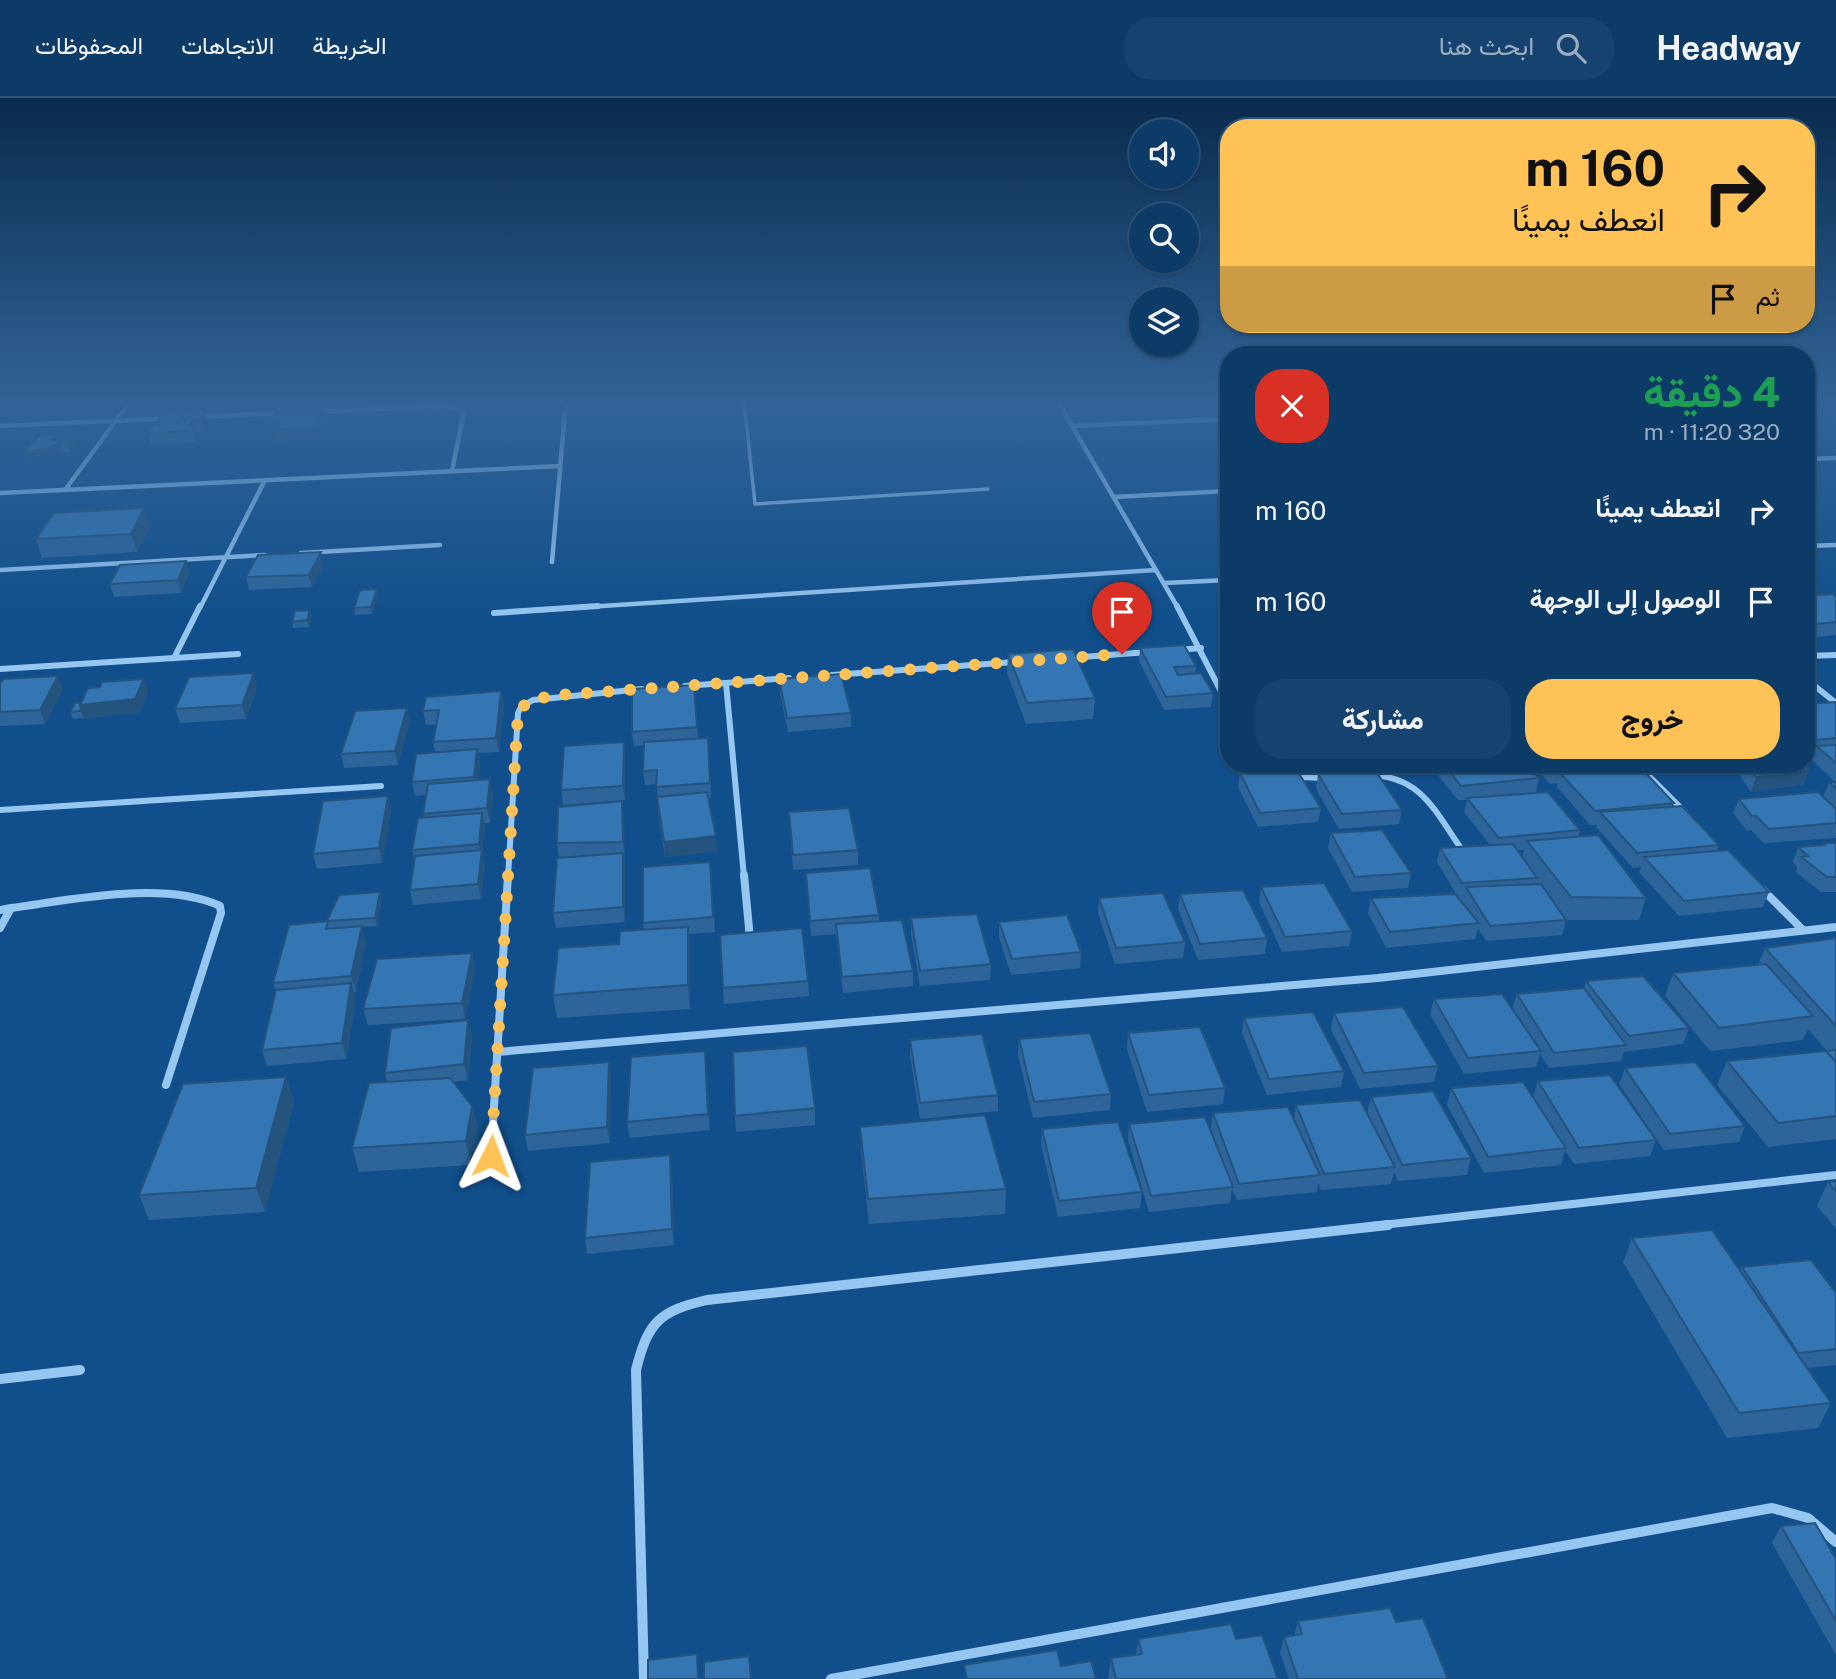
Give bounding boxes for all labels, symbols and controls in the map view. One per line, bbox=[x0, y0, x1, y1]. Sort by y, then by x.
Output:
search box bbox=[1124, 17, 1614, 80]
icon: search bbox=[1552, 29, 1590, 67]
text: Headway bbox=[1656, 29, 1801, 67]
text: ابحث هنا bbox=[1439, 30, 1534, 61]
text: المحفوظات bbox=[35, 31, 143, 59]
text: الاتجاهات bbox=[181, 31, 274, 59]
text: الخريطة bbox=[312, 31, 387, 59]
map controls bbox=[1129, 119, 1199, 357]
button: sound bbox=[1129, 119, 1199, 189]
text: 160 m bbox=[1525, 139, 1665, 197]
icon: right bbox=[1689, 147, 1780, 238]
text: انعطف يمينًا bbox=[1512, 201, 1665, 238]
button: search bbox=[1129, 203, 1199, 273]
icon: arrive bbox=[1704, 280, 1742, 318]
text: ثم bbox=[1756, 281, 1780, 312]
button: layers bbox=[1129, 287, 1199, 357]
text: 4 دقيقة bbox=[1643, 367, 1780, 416]
button: close bbox=[1255, 369, 1329, 443]
text: 320 m · 11:20 bbox=[1644, 418, 1780, 445]
text: انعطف يمينًا bbox=[1595, 492, 1721, 523]
icon: right bbox=[1742, 492, 1780, 530]
text: 160 m bbox=[1255, 495, 1326, 526]
pin bbox=[1092, 582, 1152, 654]
text: الوصول إلى الوجهة bbox=[1530, 583, 1721, 614]
icon: arrive bbox=[1742, 583, 1780, 621]
text: 160 m bbox=[1255, 586, 1326, 617]
icon: arrive bbox=[1103, 593, 1141, 631]
button: مشاركة bbox=[1255, 679, 1511, 759]
button: خروج bbox=[1525, 679, 1780, 759]
position arrow bbox=[454, 1119, 528, 1193]

